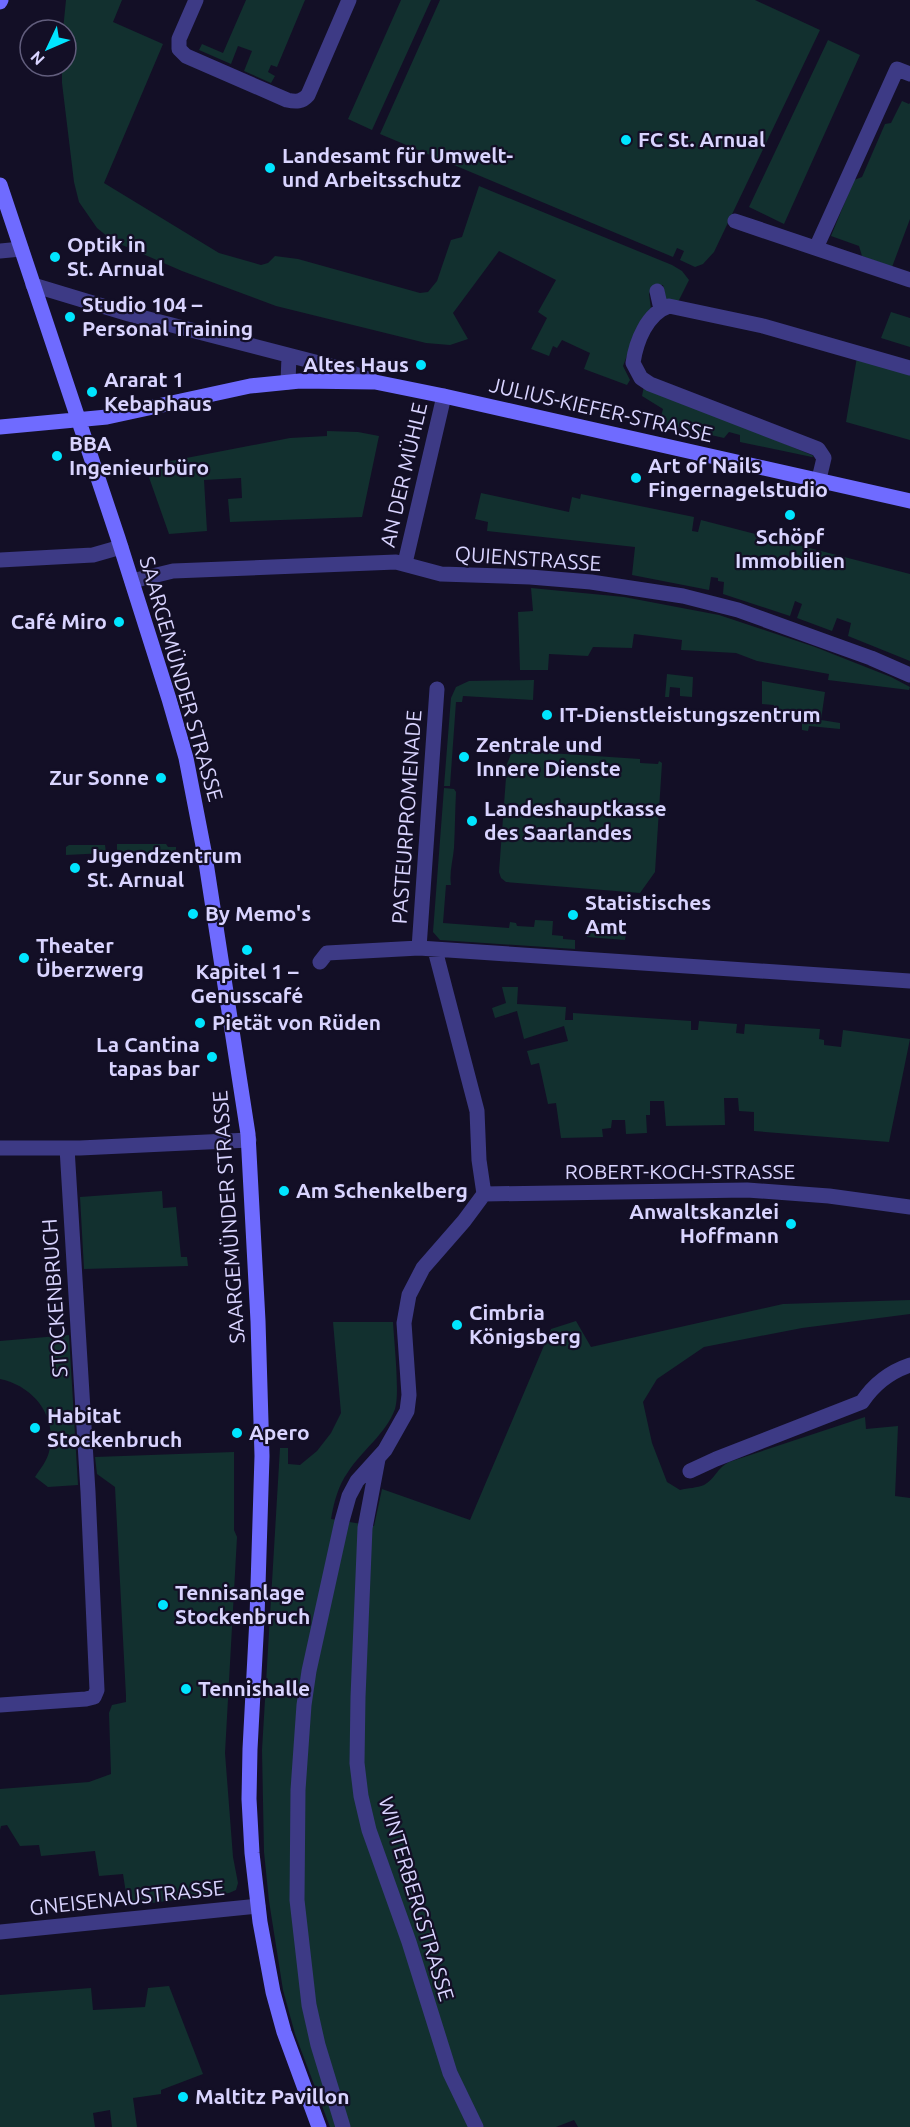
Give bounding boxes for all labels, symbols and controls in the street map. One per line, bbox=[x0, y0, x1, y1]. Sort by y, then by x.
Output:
north arrow bbox=[18, 18, 78, 78]
text: N bbox=[27, 48, 48, 69]
place label: FC St. Arnual bbox=[638, 127, 765, 151]
marker: FC St. Arnual bbox=[619, 133, 633, 147]
place label: Landesamt für Umwelt- und Arbeitsschutz bbox=[282, 143, 513, 191]
marker: Landesamt für Umwelt- und Arbeitsschutz bbox=[263, 161, 277, 175]
place label: Optik in St. Arnual bbox=[67, 232, 164, 280]
marker: Optik in St. Arnual bbox=[48, 250, 62, 264]
place label: Studio 104 – Personal Training bbox=[82, 292, 253, 340]
marker: Studio 104 – Personal Training bbox=[63, 310, 77, 324]
place label: Altes Haus bbox=[303, 352, 409, 376]
marker: Altes Haus bbox=[414, 358, 428, 372]
place label: Ararat 1 Kebaphaus bbox=[104, 367, 212, 415]
street label: JULIUS-KIEFER-STRASSE bbox=[487, 372, 715, 446]
marker: Ararat 1 Kebaphaus bbox=[85, 385, 99, 399]
street label: AN DER MÜHLE bbox=[375, 400, 431, 549]
place label: BBA Ingenieurbüro bbox=[69, 431, 209, 479]
marker: BBA Ingenieurbüro bbox=[50, 449, 64, 463]
place label: Art of Nails Fingernagelstudio bbox=[648, 453, 828, 501]
marker: Art of Nails Fingernagelstudio bbox=[629, 471, 643, 485]
marker: Schöpf Immobilien bbox=[783, 508, 797, 522]
place label: Schöpf Immobilien bbox=[735, 524, 845, 572]
street label: QUIENSTRASSE bbox=[454, 541, 602, 575]
street label: SAARGEMÜNDER STRASSE bbox=[135, 553, 228, 804]
place label: Café Miro bbox=[11, 609, 107, 633]
marker: Café Miro bbox=[112, 615, 126, 629]
place label: IT-Dienstleistungszentrum bbox=[559, 702, 821, 726]
marker: IT-Dienstleistungszentrum bbox=[540, 708, 554, 722]
street label: PASTEURPROMENADE bbox=[387, 709, 425, 925]
place label: Zentrale und Innere Dienste bbox=[476, 732, 621, 780]
marker: Zentrale und Innere Dienste bbox=[457, 750, 471, 764]
place label: Zur Sonne bbox=[49, 765, 149, 789]
marker: Zur Sonne bbox=[154, 771, 168, 785]
place label: Landeshauptkasse des Saarlandes bbox=[484, 796, 667, 844]
marker: Landeshauptkasse des Saarlandes bbox=[465, 814, 479, 828]
place label: Jugendzentrum St. Arnual bbox=[87, 843, 242, 891]
marker: Jugendzentrum St. Arnual bbox=[68, 861, 82, 875]
place label: Statistisches Amt bbox=[585, 890, 711, 938]
place label: By Memo's bbox=[205, 901, 311, 925]
marker: By Memo's bbox=[186, 907, 200, 921]
marker: Statistisches Amt bbox=[566, 908, 580, 922]
place label: Theater Überzwerg bbox=[36, 933, 144, 981]
marker: Kapitel 1 – Genusscafé bbox=[240, 943, 254, 957]
marker: Theater Überzwerg bbox=[17, 951, 31, 965]
place label: Kapitel 1 – Genusscafé bbox=[191, 959, 303, 1007]
place label: Pietät von Rüden bbox=[212, 1010, 381, 1034]
marker: Pietät von Rüden bbox=[193, 1016, 207, 1030]
place label: La Cantina tapas bar bbox=[96, 1032, 200, 1080]
marker: La Cantina tapas bar bbox=[205, 1050, 219, 1064]
street label: SAARGEMÜNDER STRASSE bbox=[207, 1090, 249, 1345]
street label: ROBERT-KOCH-STRASSE bbox=[565, 1159, 795, 1183]
place label: Am Schenkelberg bbox=[296, 1178, 468, 1202]
marker: Am Schenkelberg bbox=[277, 1184, 291, 1198]
place label: Anwaltskanzlei Hoffmann bbox=[629, 1199, 779, 1247]
marker: Anwaltskanzlei Hoffmann bbox=[784, 1217, 798, 1231]
street label: STOCKENBRUCH bbox=[36, 1218, 72, 1378]
place label: Cimbria Königsberg bbox=[469, 1300, 581, 1348]
marker: Cimbria Königsberg bbox=[450, 1318, 464, 1332]
place label: Habitat Stockenbruch bbox=[47, 1403, 182, 1451]
place label: Apero bbox=[249, 1420, 310, 1444]
marker: Habitat Stockenbruch bbox=[28, 1421, 42, 1435]
marker: Apero bbox=[230, 1426, 244, 1440]
place label: Tennisanlage Stockenbruch bbox=[175, 1580, 310, 1628]
marker: Tennisanlage Stockenbruch bbox=[156, 1598, 170, 1612]
place label: Tennishalle bbox=[198, 1676, 310, 1700]
marker: Tennishalle bbox=[179, 1682, 193, 1696]
street label: WINTERBERGSTRASSE bbox=[374, 1794, 459, 2004]
street label: GNEISENAUSTRASSE bbox=[28, 1875, 226, 1919]
place label: Maltitz Pavillon bbox=[195, 2084, 350, 2108]
marker: Maltitz Pavillon bbox=[176, 2090, 190, 2104]

